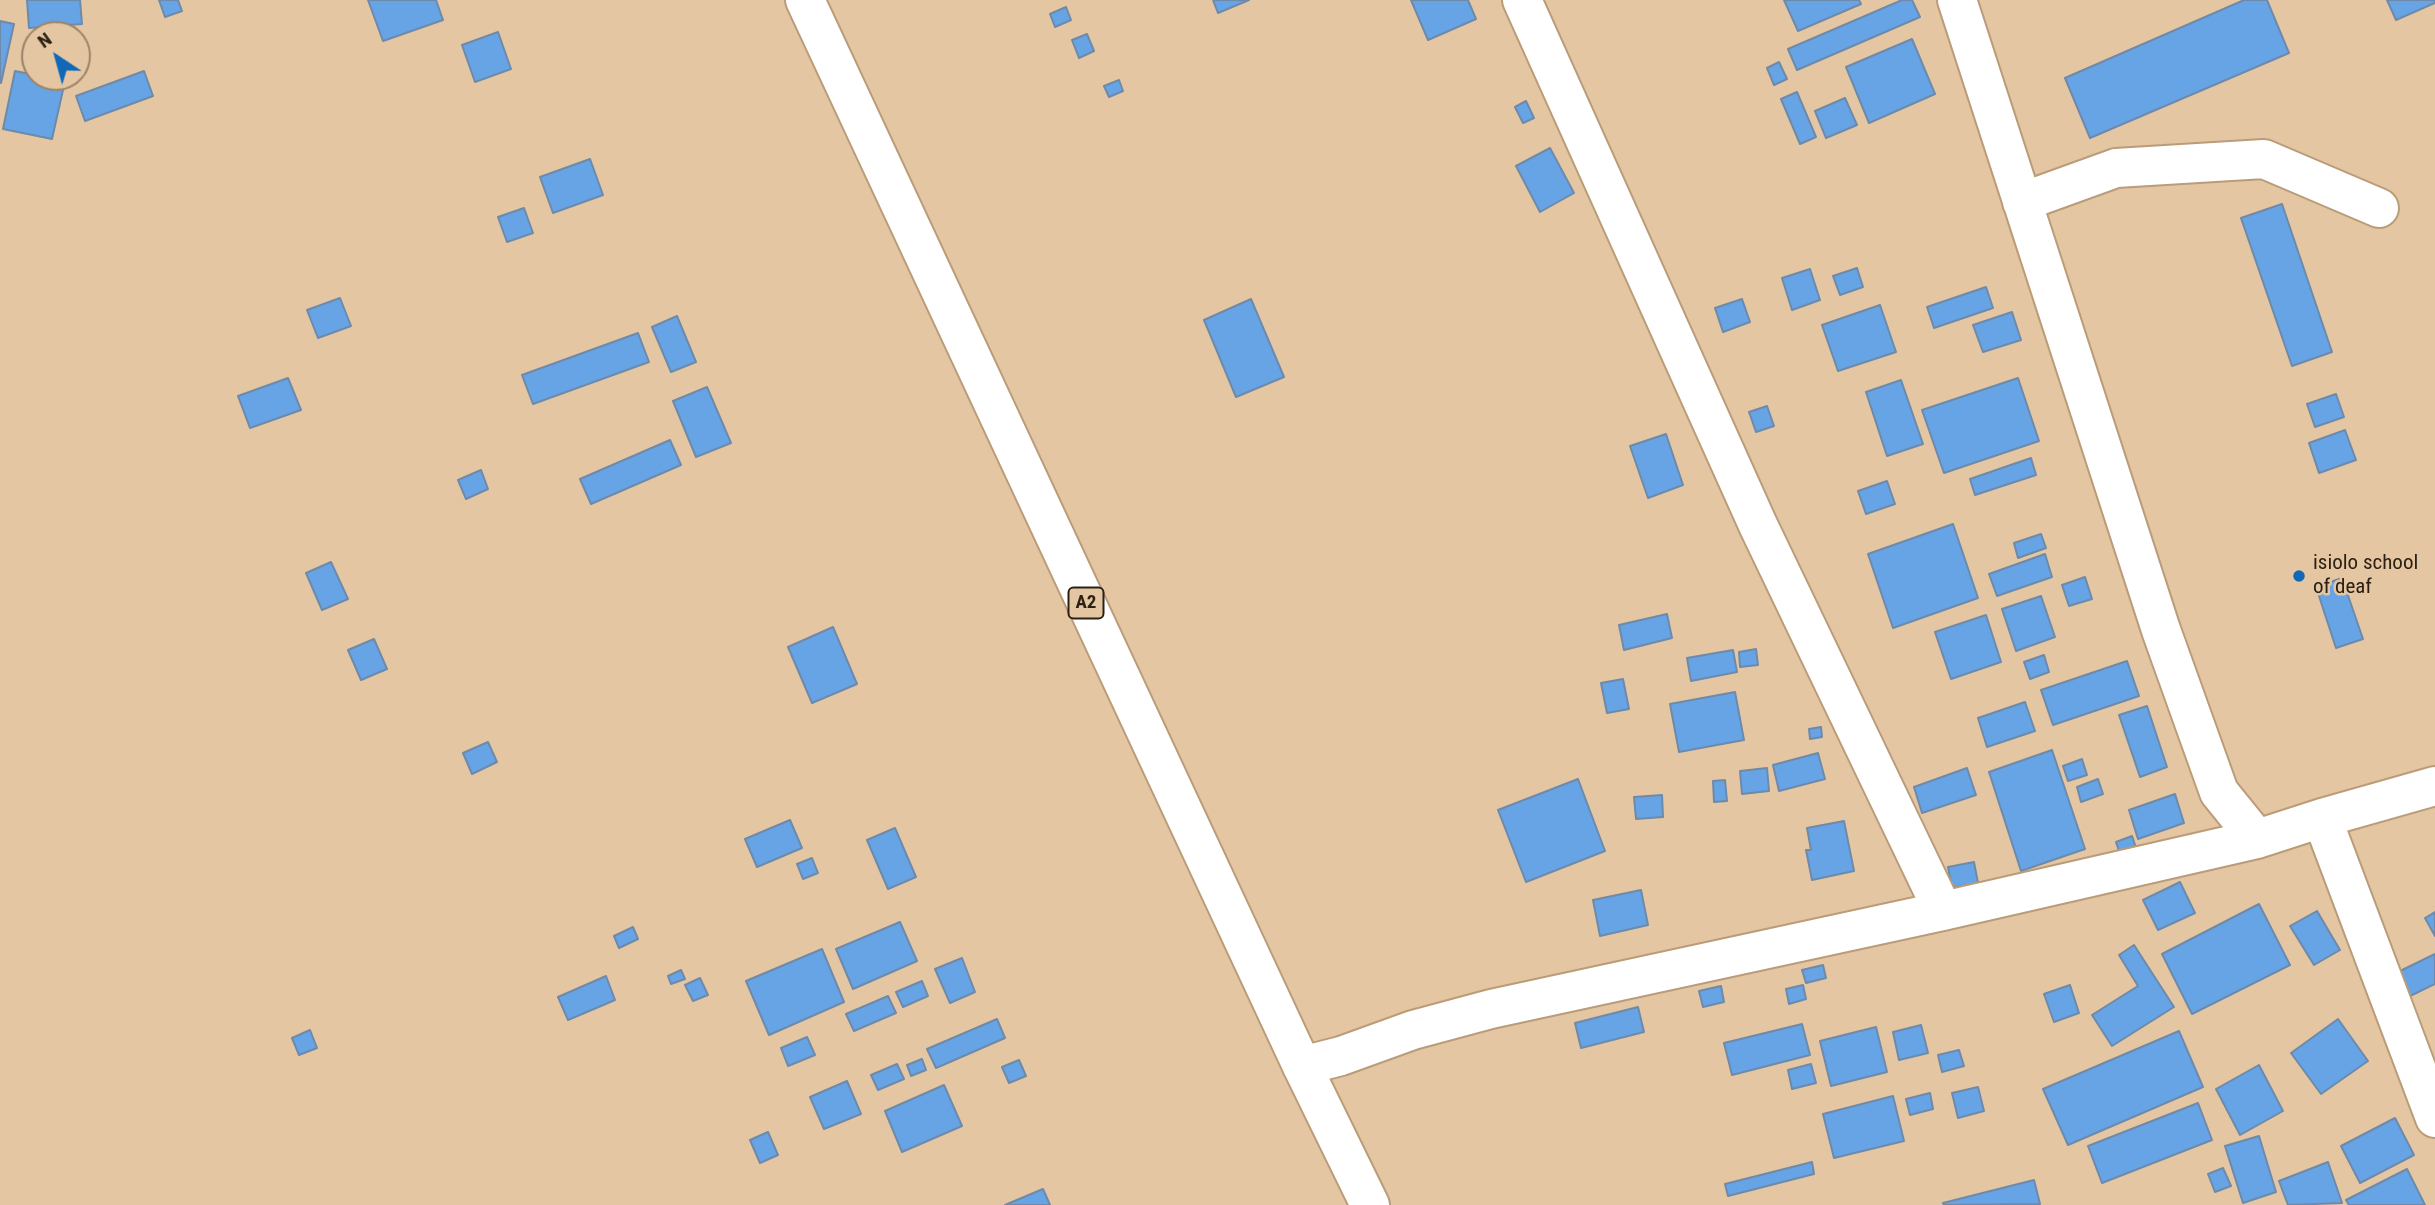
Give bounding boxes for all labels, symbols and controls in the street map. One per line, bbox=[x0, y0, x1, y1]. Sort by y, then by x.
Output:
north arrow bbox=[21, 21, 91, 91]
text: N bbox=[33, 28, 56, 53]
place label: isiolo school of deaf bbox=[2313, 551, 2418, 601]
marker: isiolo school of deaf bbox=[2291, 568, 2307, 584]
road number: A2 bbox=[1068, 588, 1104, 618]

